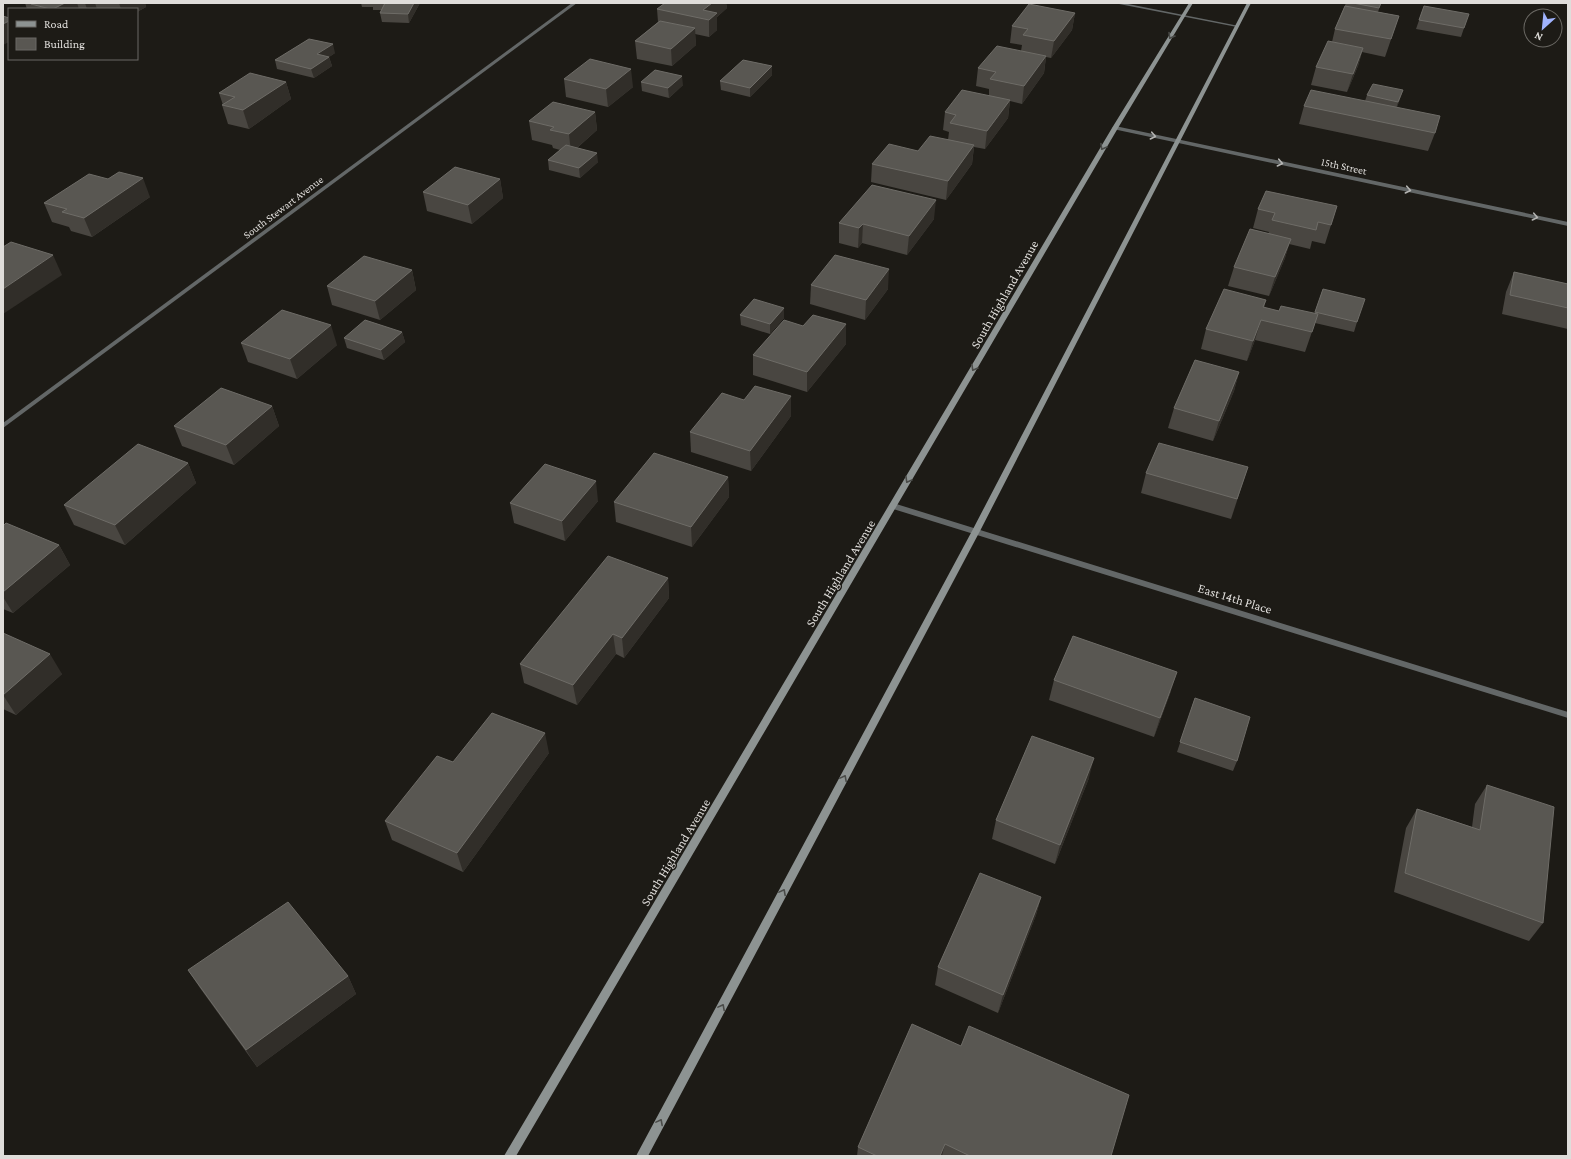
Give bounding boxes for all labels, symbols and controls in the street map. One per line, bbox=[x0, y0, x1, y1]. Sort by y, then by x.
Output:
legend bbox=[8, 8, 138, 60]
north arrow bbox=[1523, 8, 1563, 48]
text: Road bbox=[44, 17, 69, 31]
text: N bbox=[1532, 30, 1545, 44]
one-way arrow bbox=[1168, 32, 1175, 39]
text: Building bbox=[44, 37, 85, 51]
one-way arrow bbox=[1150, 131, 1156, 139]
one-way arrow bbox=[1101, 143, 1108, 150]
street label: 15th Street bbox=[1320, 155, 1368, 177]
one-way arrow bbox=[1277, 158, 1284, 166]
street label: South Stewart Avenue bbox=[241, 173, 325, 241]
one-way arrow bbox=[1404, 185, 1411, 193]
one-way arrow bbox=[1532, 212, 1538, 220]
street label: South Highland Avenue bbox=[967, 237, 1042, 351]
one-way arrow bbox=[972, 364, 979, 371]
one-way arrow bbox=[906, 476, 913, 484]
street label: South Highland Avenue bbox=[802, 517, 879, 630]
street label: East 14th Place bbox=[1196, 580, 1274, 617]
one-way arrow bbox=[839, 774, 847, 782]
street label: South Highland Avenue bbox=[637, 796, 714, 909]
one-way arrow bbox=[778, 889, 786, 896]
one-way arrow bbox=[717, 1004, 724, 1011]
one-way arrow bbox=[656, 1118, 663, 1126]

